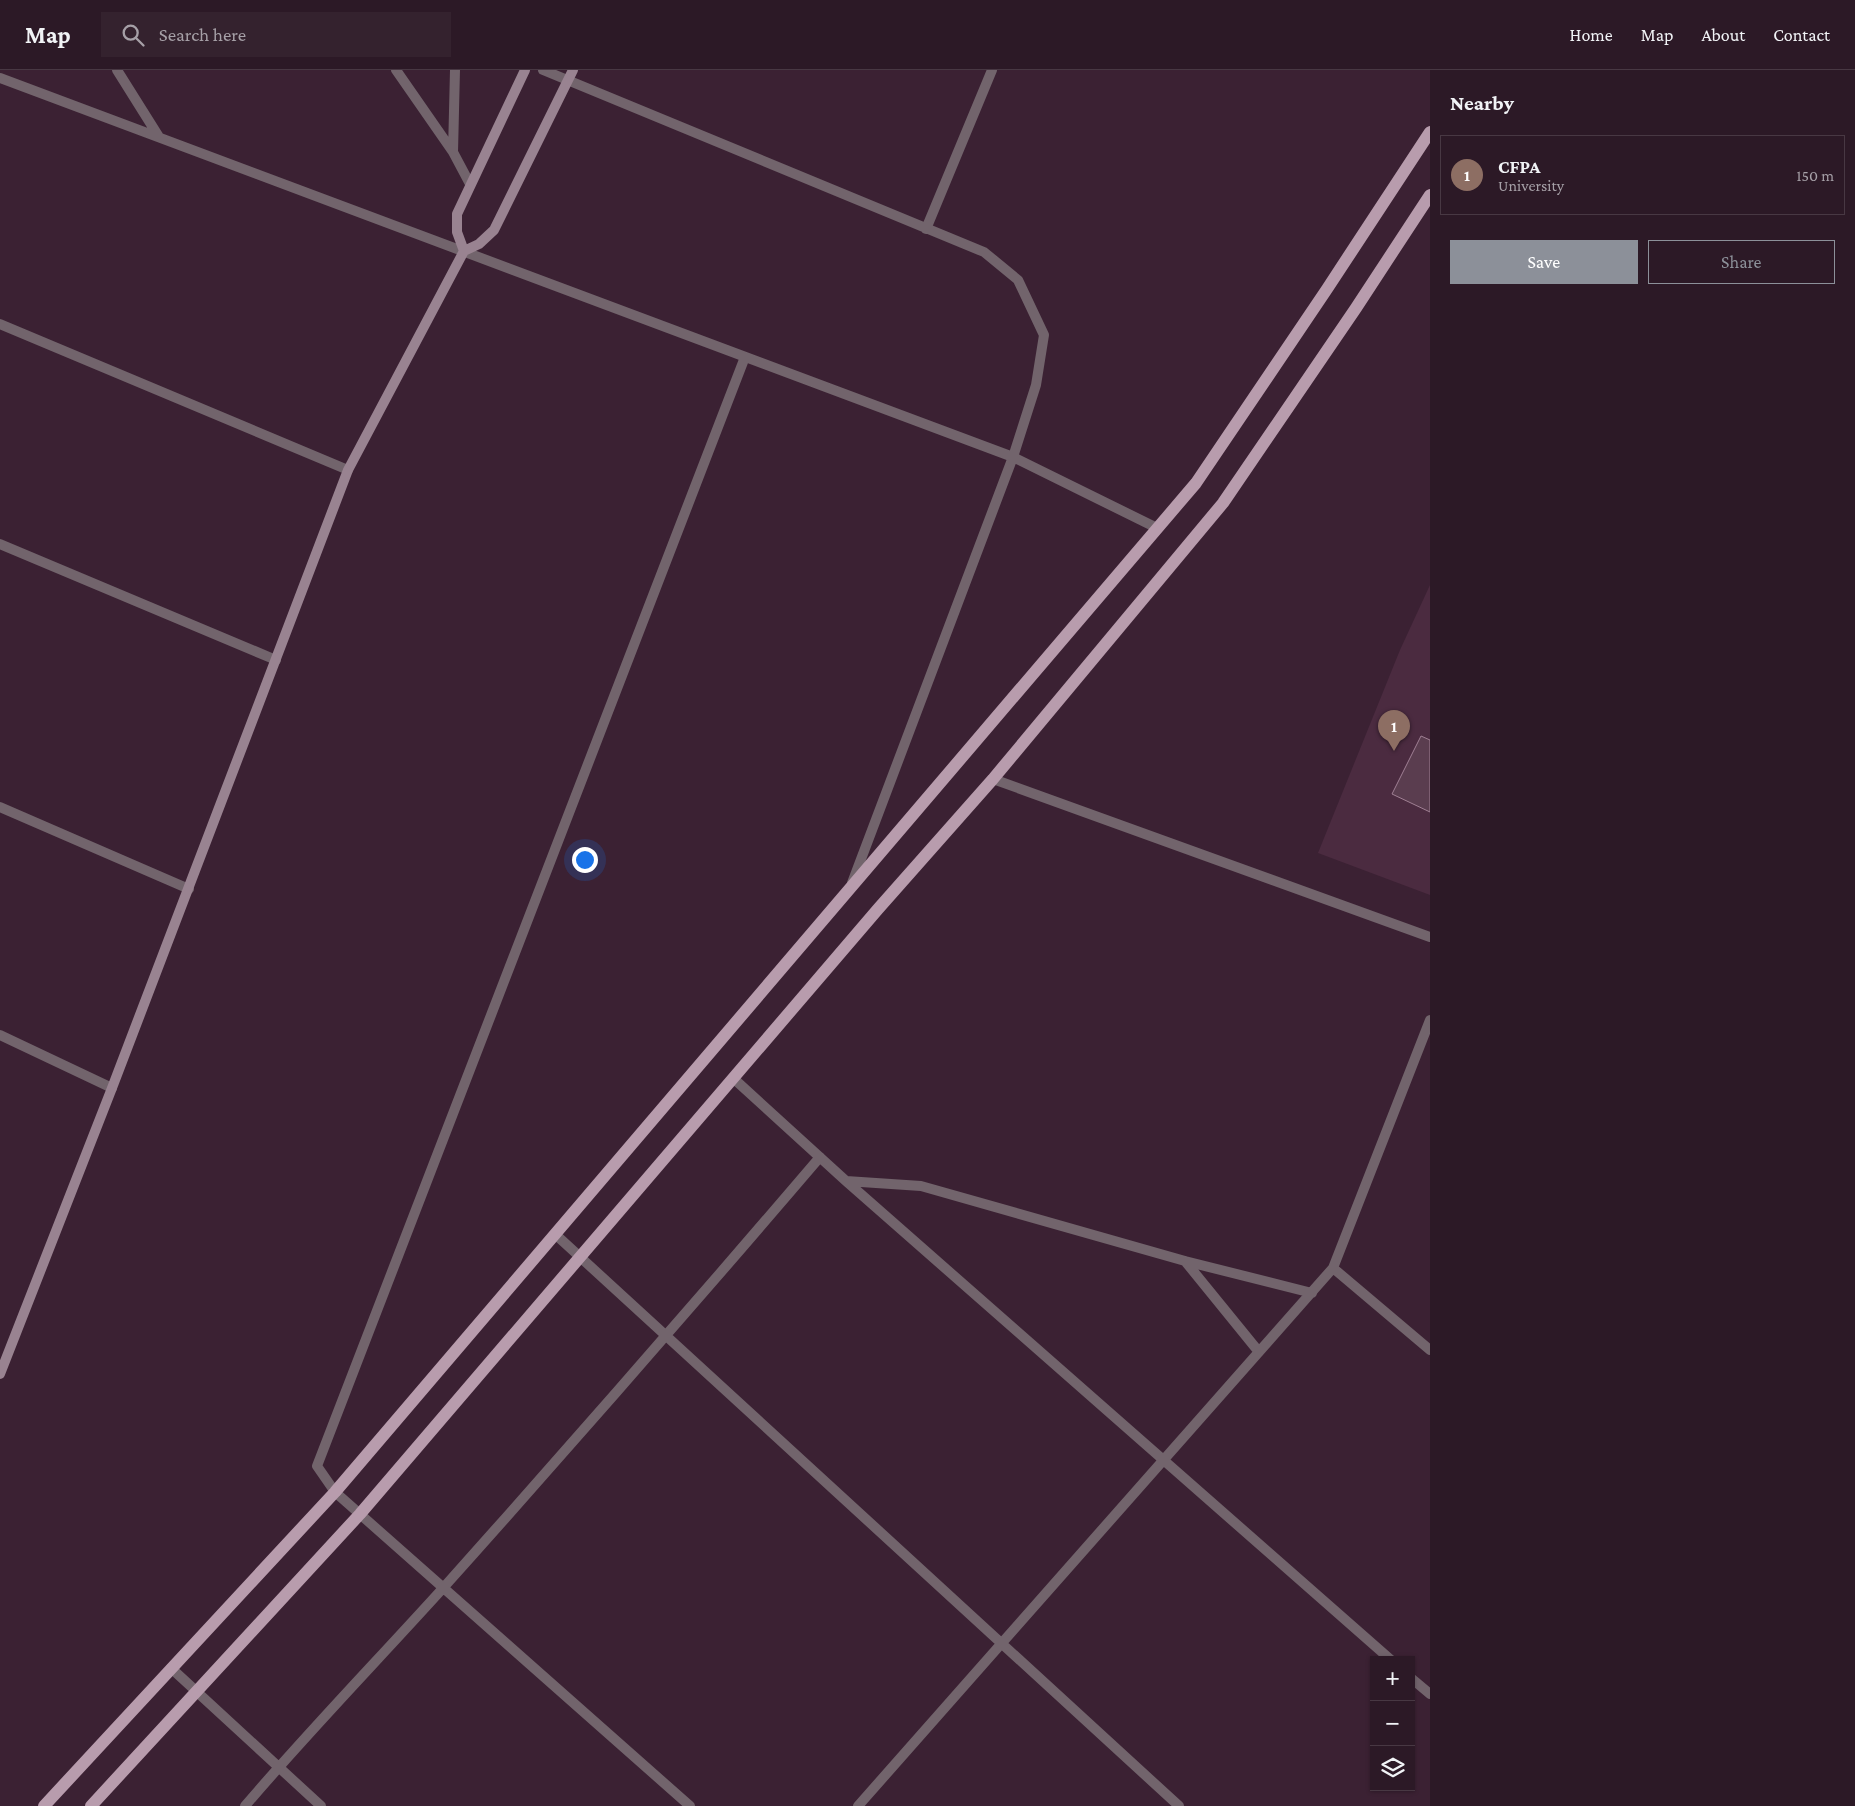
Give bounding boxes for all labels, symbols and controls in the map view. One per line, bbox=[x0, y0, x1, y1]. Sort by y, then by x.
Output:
search box bbox=[101, 12, 451, 57]
text: Map bbox=[25, 21, 71, 48]
icon: search bbox=[119, 21, 147, 49]
text: Search here bbox=[159, 24, 246, 45]
text: Home bbox=[1570, 25, 1613, 45]
text: Map bbox=[1641, 25, 1673, 45]
text: About bbox=[1701, 25, 1745, 45]
text: Contact bbox=[1773, 25, 1830, 45]
text: Nearby bbox=[1450, 91, 1514, 115]
text: CFPA bbox=[1498, 156, 1540, 177]
text: 1 bbox=[1464, 167, 1470, 184]
text: 150 m bbox=[1796, 167, 1834, 184]
text: University bbox=[1498, 177, 1564, 194]
button: Save bbox=[1450, 240, 1638, 284]
button: Share bbox=[1648, 240, 1835, 284]
pin: 1 bbox=[1378, 710, 1410, 751]
your location bbox=[572, 847, 598, 873]
map controls bbox=[1370, 1656, 1415, 1791]
button: + bbox=[1370, 1656, 1415, 1701]
button: − bbox=[1370, 1701, 1415, 1746]
button: layers bbox=[1370, 1746, 1415, 1791]

